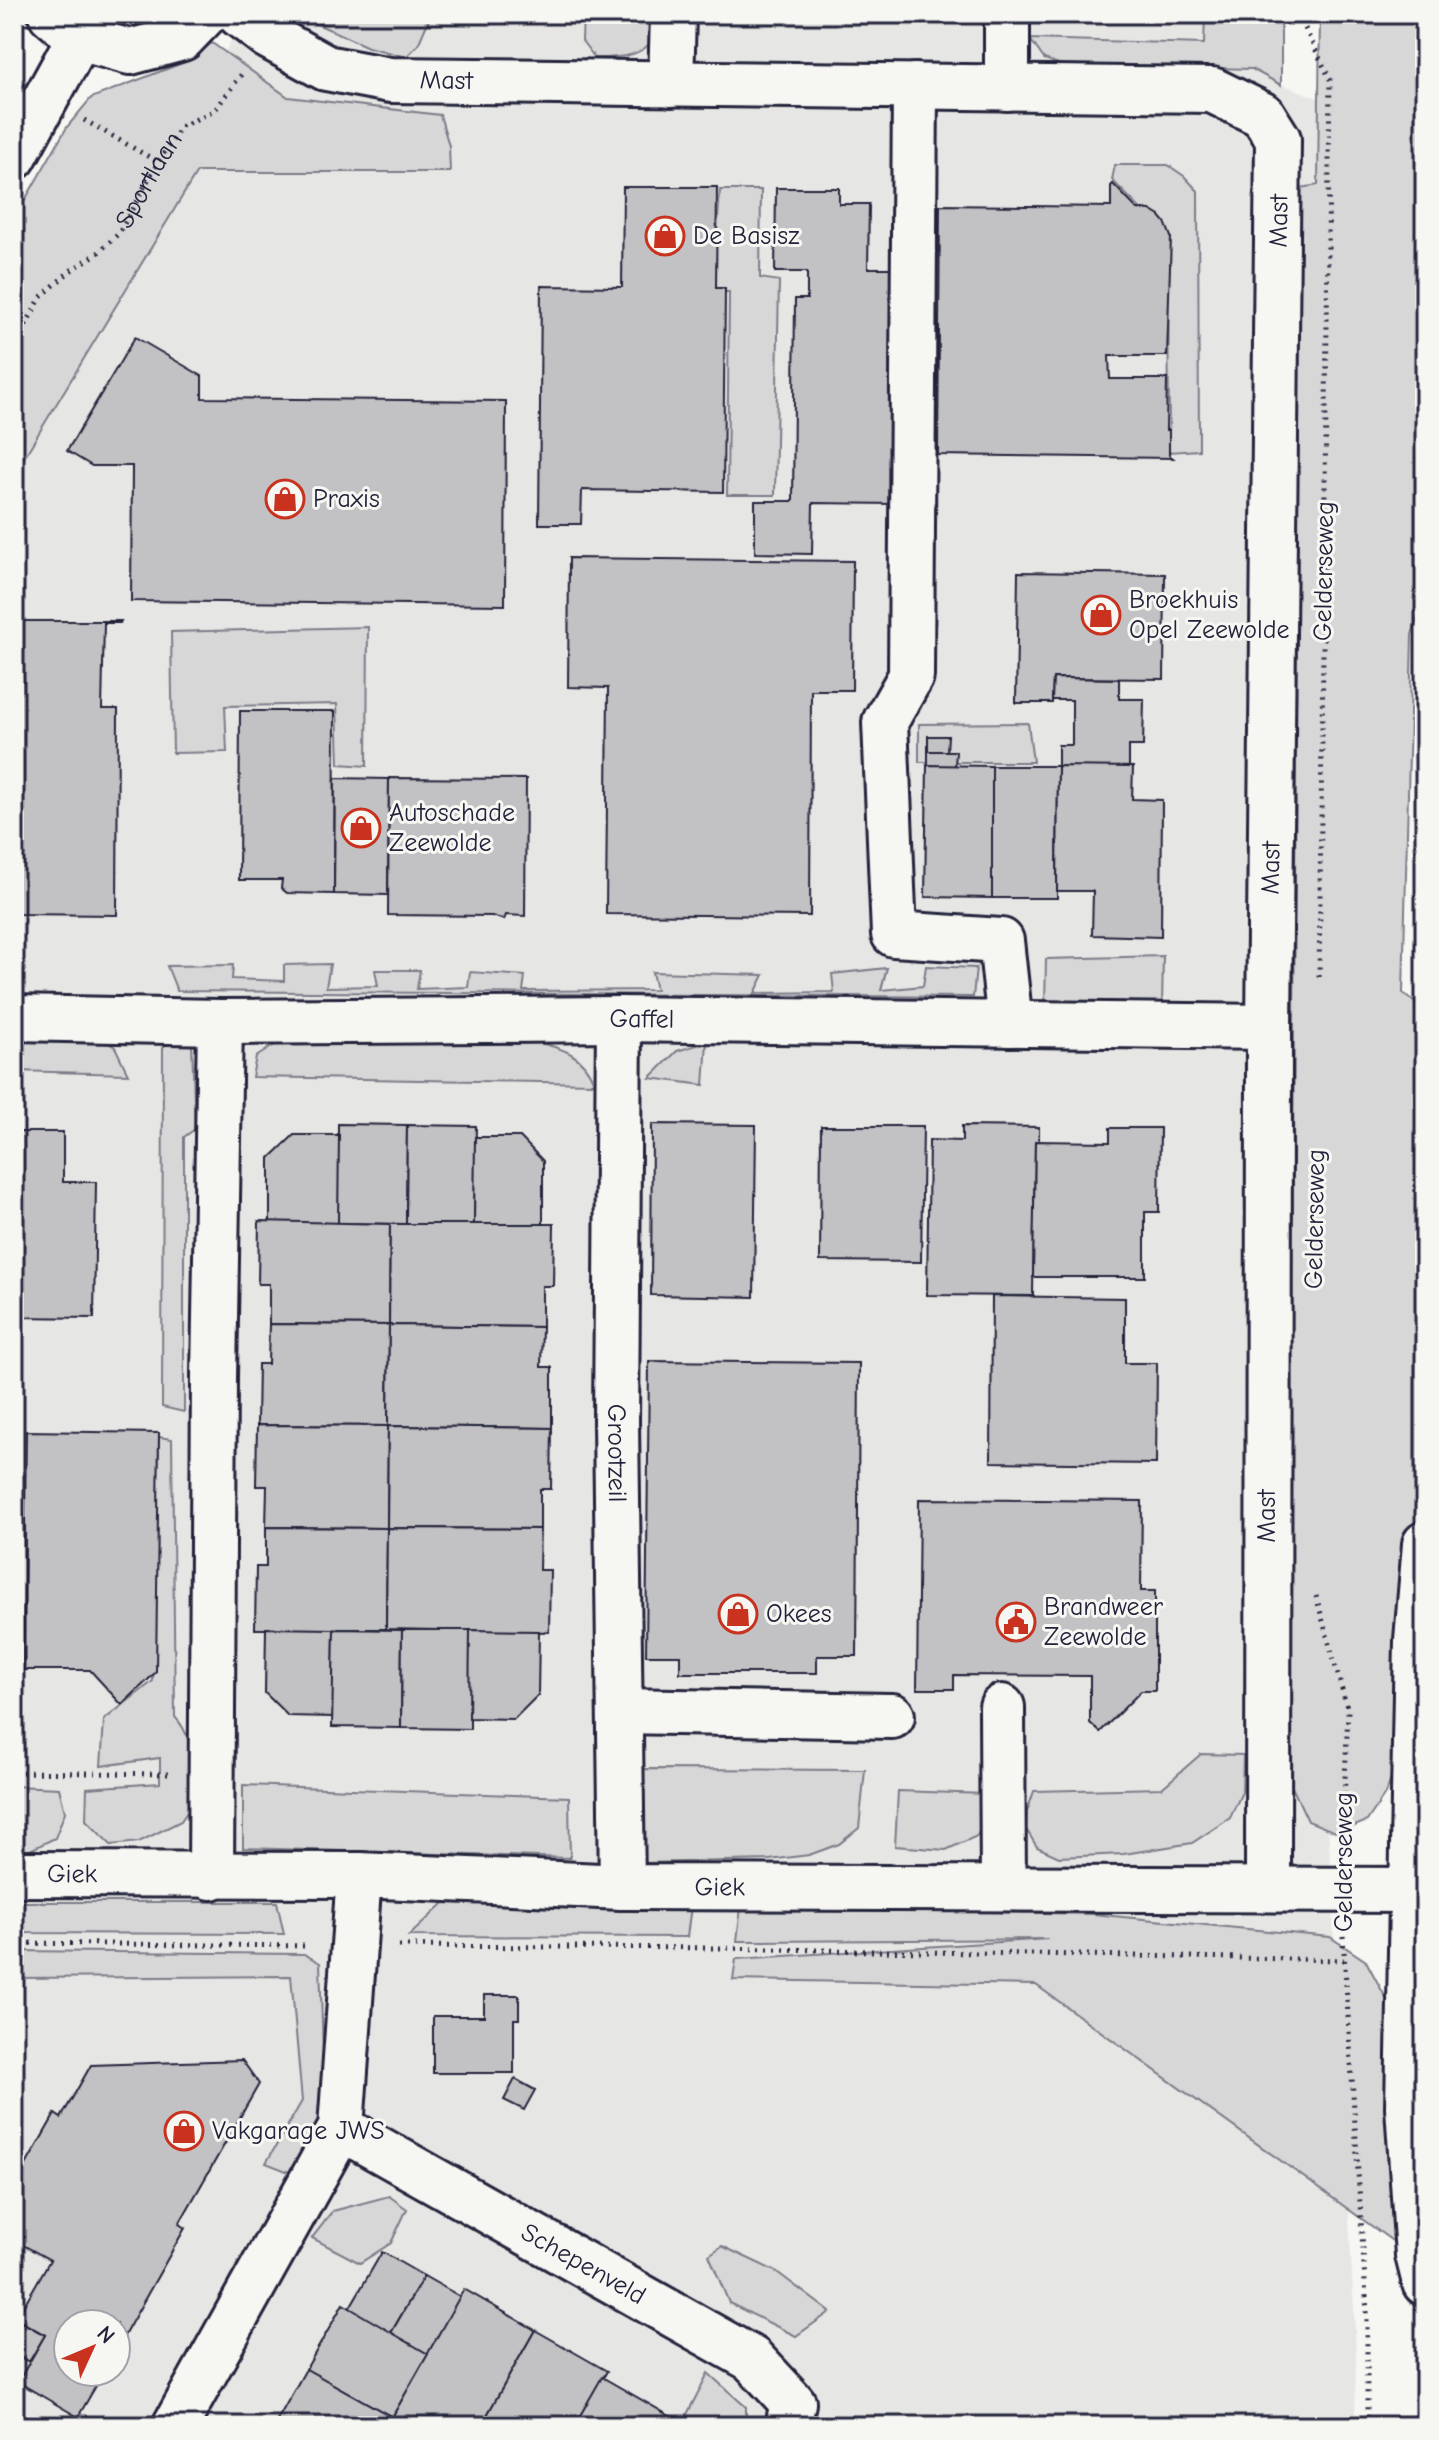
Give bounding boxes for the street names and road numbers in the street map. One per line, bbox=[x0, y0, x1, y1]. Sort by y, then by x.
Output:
street label: Mast bbox=[419, 65, 475, 96]
street label: Sportlaan bbox=[109, 126, 189, 234]
street label: Mast bbox=[1264, 192, 1294, 248]
street label: Gelderseweg bbox=[1308, 501, 1340, 641]
street label: Mast bbox=[1256, 839, 1286, 895]
street label: Gaffel bbox=[609, 1004, 675, 1035]
street label: Gelderseweg bbox=[1299, 1149, 1331, 1289]
street label: Grootzeil bbox=[601, 1404, 632, 1502]
street label: Mast bbox=[1252, 1488, 1282, 1543]
street label: Gelderseweg bbox=[1329, 1792, 1359, 1932]
street label: Giek bbox=[47, 1859, 98, 1889]
street label: Giek bbox=[695, 1872, 745, 1902]
street label: Schepenveld bbox=[516, 2217, 651, 2311]

